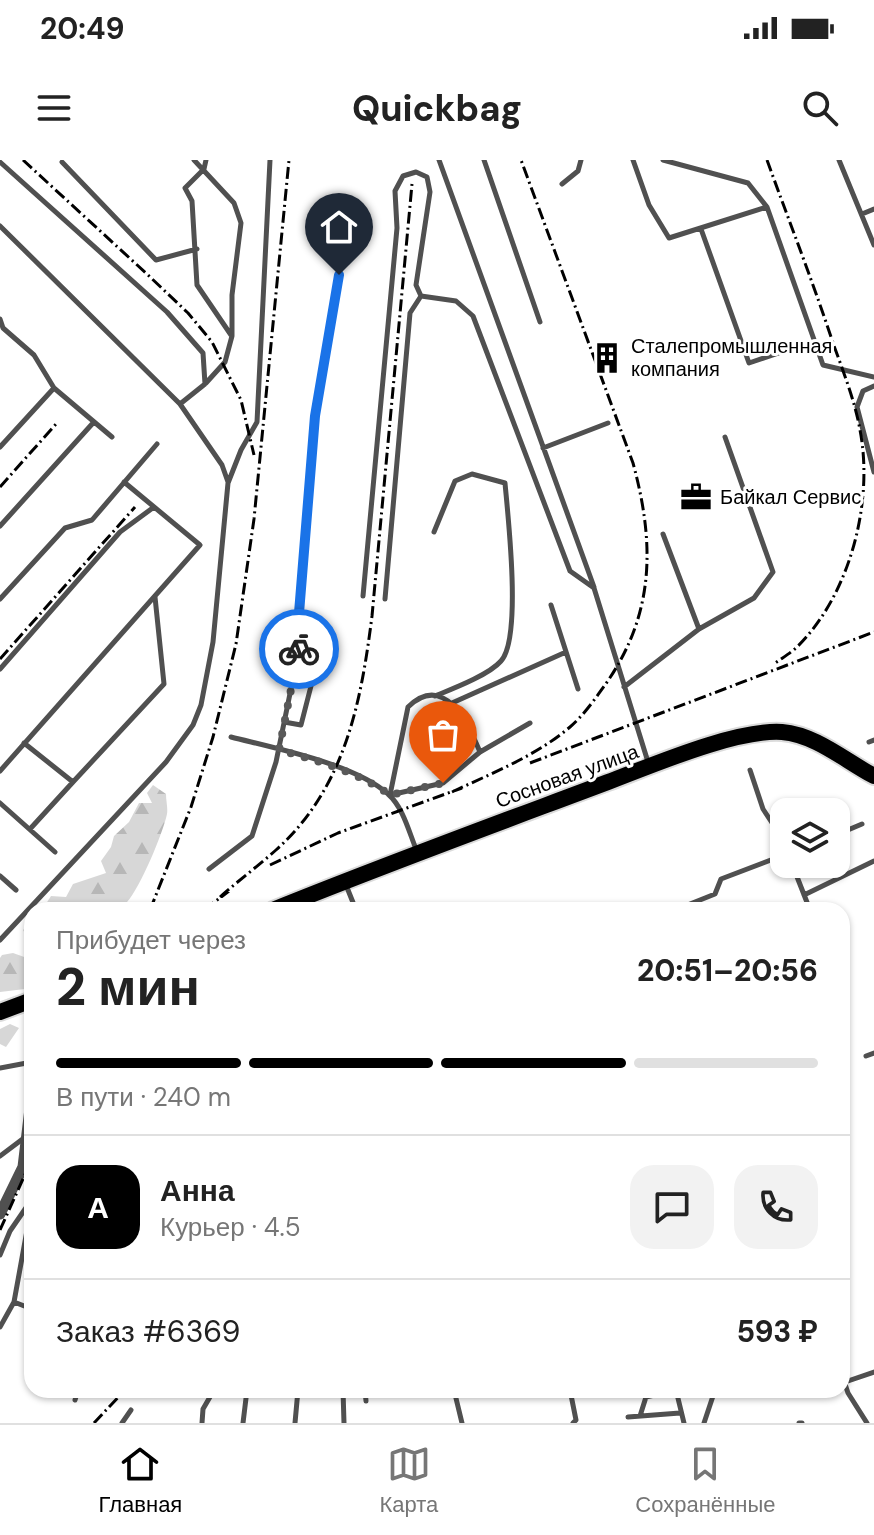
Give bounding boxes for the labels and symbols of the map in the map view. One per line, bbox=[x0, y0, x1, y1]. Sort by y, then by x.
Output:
pin bbox=[305, 193, 373, 275]
place label: Сталепромышленная компания bbox=[631, 333, 832, 382]
building icon: Сталепромышленная компания bbox=[590, 341, 624, 375]
office icon: Байкал Сервис bbox=[679, 480, 713, 514]
place label: Байкал Сервис bbox=[720, 484, 861, 510]
courier bbox=[259, 609, 339, 689]
pin bbox=[409, 701, 477, 783]
street label: Сосновая улица bbox=[492, 738, 643, 814]

